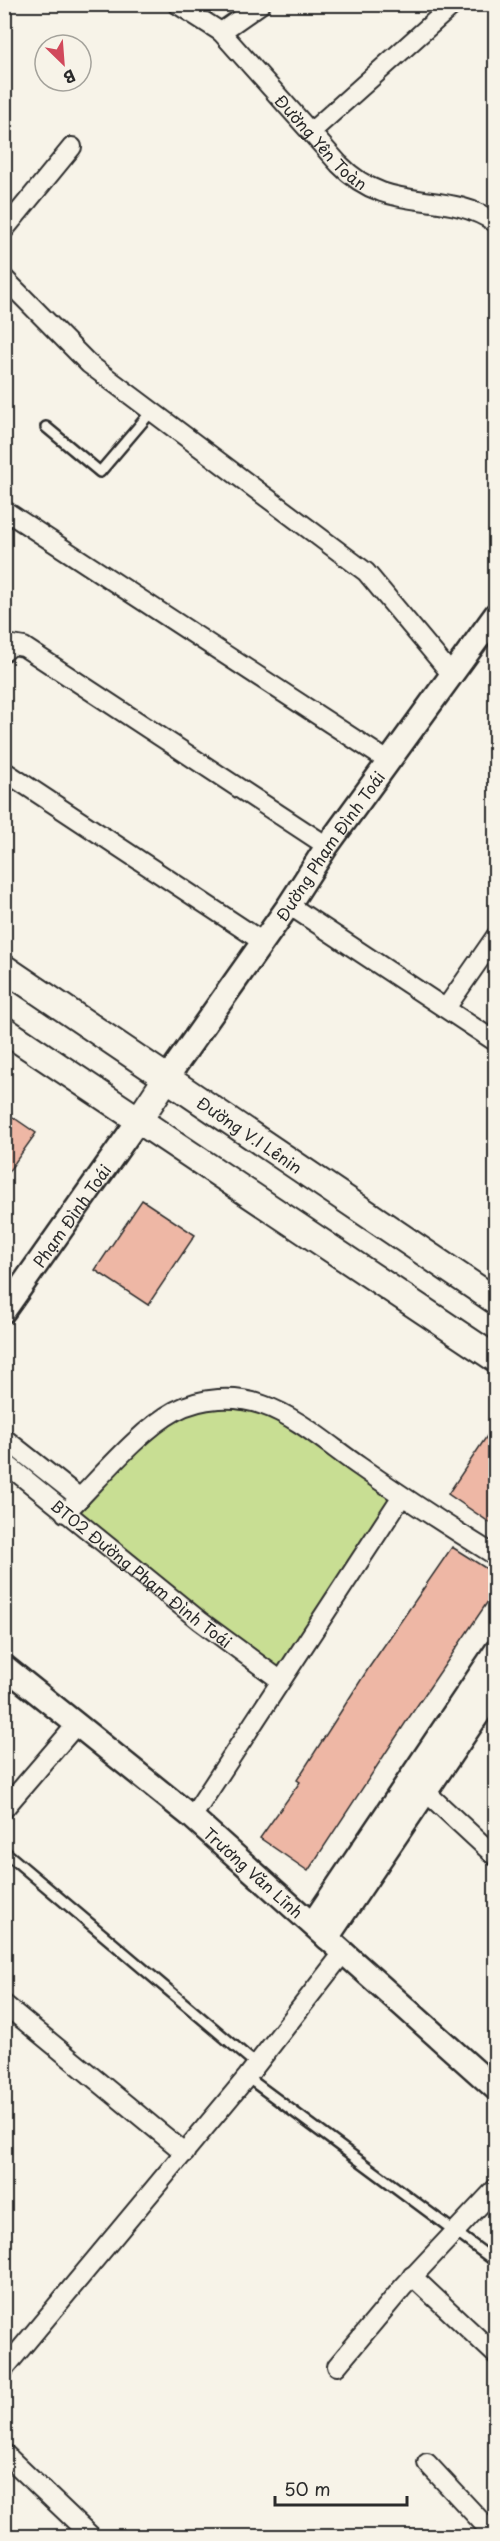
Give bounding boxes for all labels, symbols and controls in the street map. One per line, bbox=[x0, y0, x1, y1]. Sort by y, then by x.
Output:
north arrow bbox=[33, 33, 93, 93]
text: B bbox=[60, 64, 80, 91]
street label: Đường Yên Toàn bbox=[270, 89, 372, 195]
street label: Đường Phạm Đình Toái bbox=[269, 766, 390, 926]
street label: Đường V.I Lênin bbox=[192, 1090, 308, 1179]
street label: Phạm Đình Toái bbox=[27, 1159, 116, 1272]
street label: BT02 Đường Phạm Đình Toái bbox=[46, 1493, 237, 1653]
street label: Trương Văn Lĩnh bbox=[199, 1821, 309, 1923]
scale bar bbox=[275, 2469, 407, 2507]
text: 50 m bbox=[284, 2475, 331, 2502]

